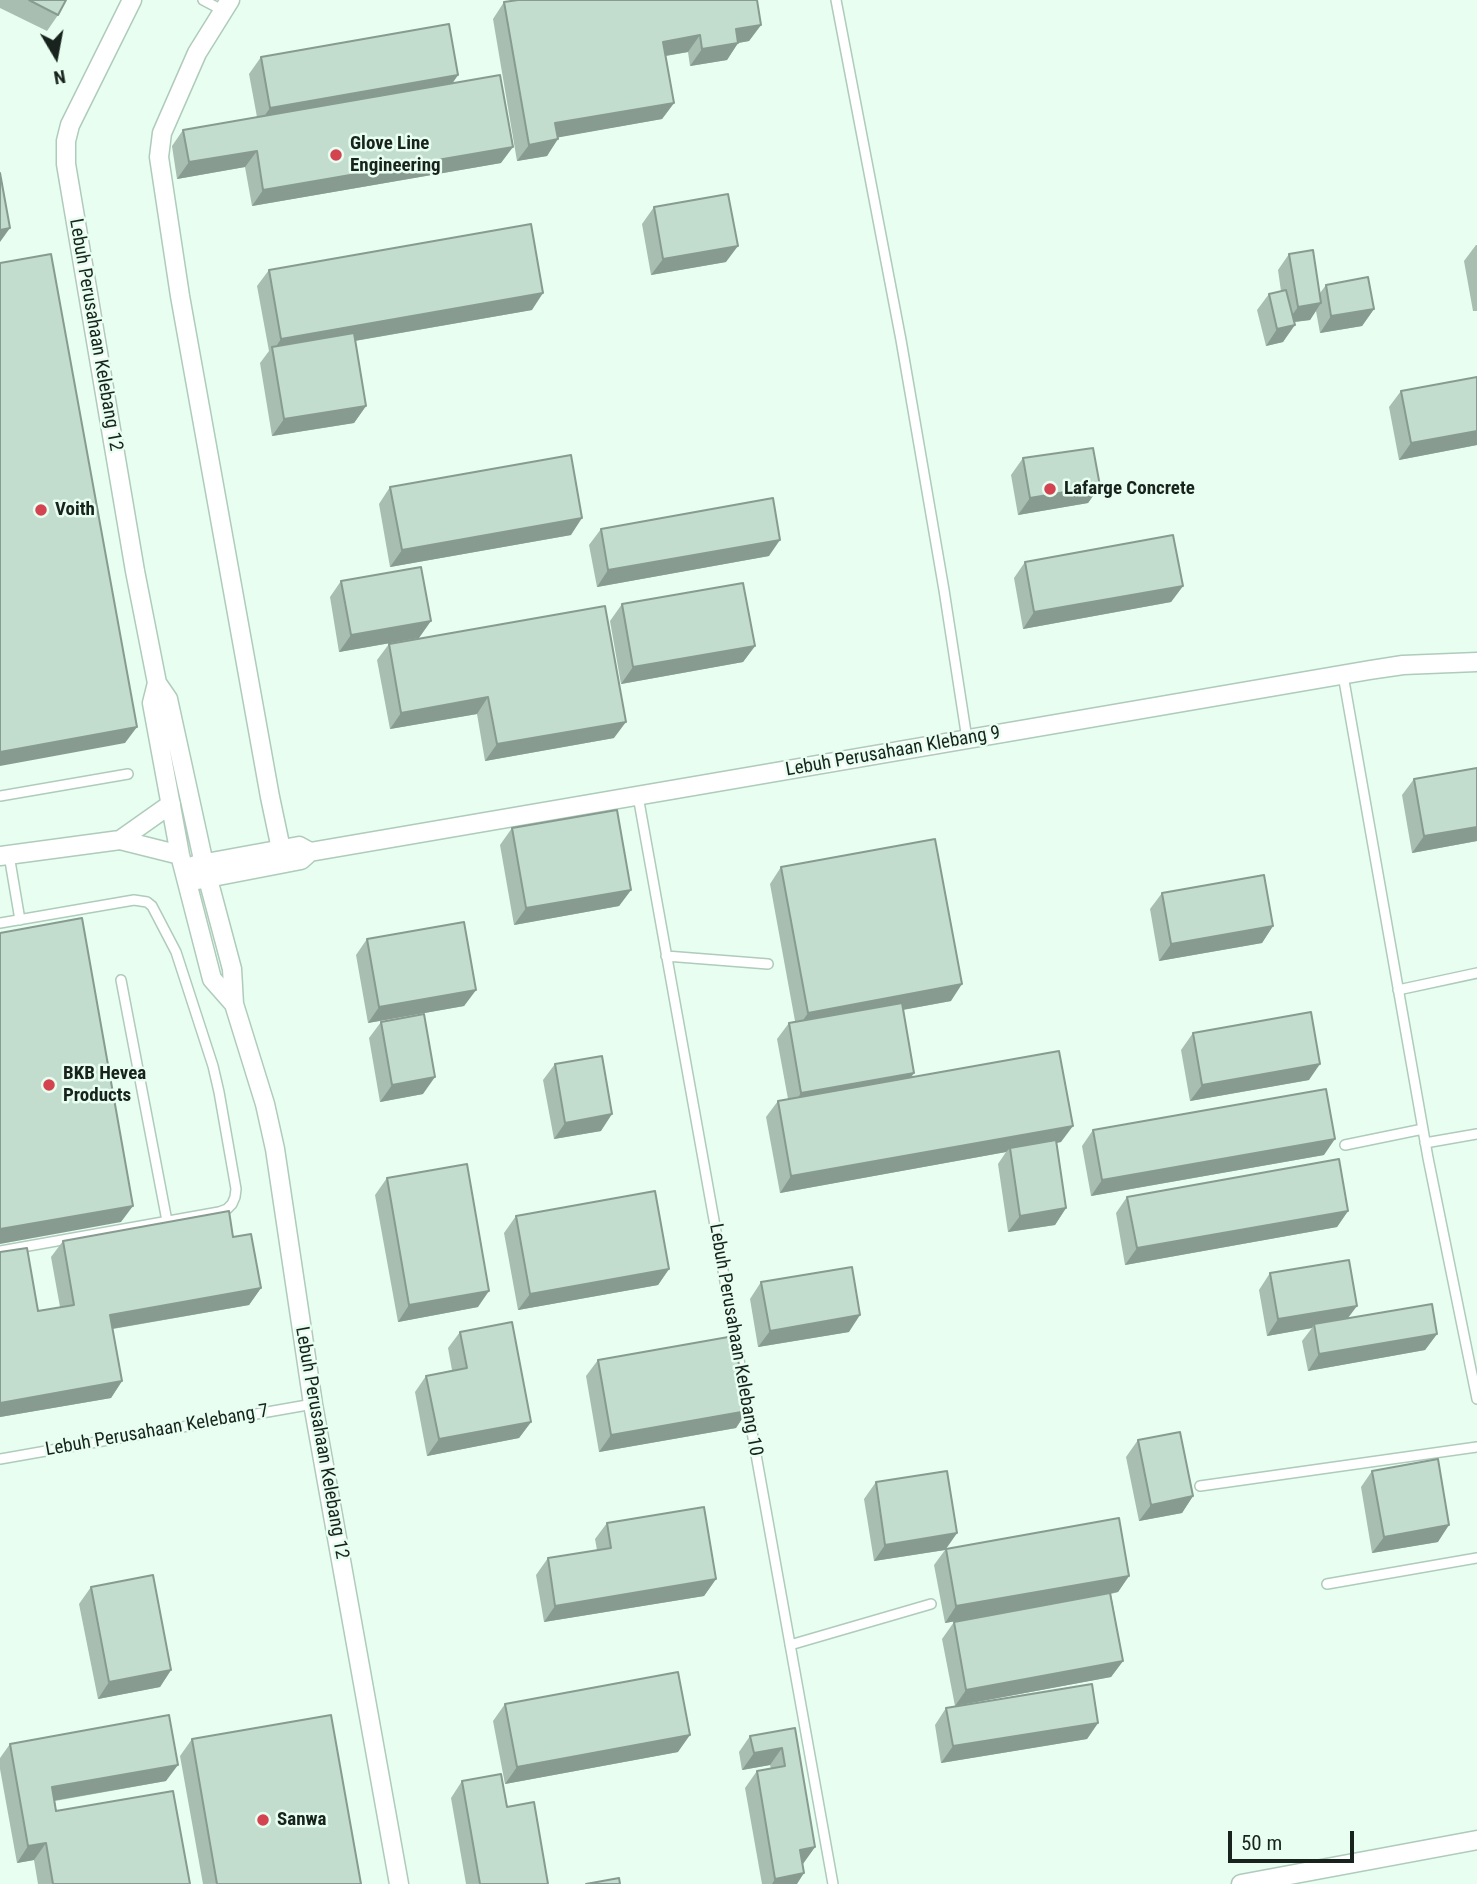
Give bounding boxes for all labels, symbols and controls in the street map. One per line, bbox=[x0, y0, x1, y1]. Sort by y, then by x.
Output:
north arrow bbox=[21, 21, 91, 91]
text: N bbox=[52, 65, 67, 90]
place label: Glove Line Engineering bbox=[350, 133, 441, 177]
marker: Glove Line Engineering bbox=[328, 147, 344, 163]
street label: Lebuh Perusahaan Kelebang 12 bbox=[63, 217, 127, 453]
place label: Lafarge Concrete bbox=[1064, 478, 1195, 500]
marker: Lafarge Concrete bbox=[1042, 481, 1058, 497]
place label: Voith bbox=[55, 499, 95, 521]
marker: Voith bbox=[33, 502, 49, 518]
street label: Lebuh Perusahaan Klebang 9 bbox=[784, 722, 1002, 782]
place label: BKB Hevea Products bbox=[63, 1063, 146, 1107]
marker: BKB Hevea Products bbox=[41, 1077, 57, 1093]
street label: Lebuh Perusahaan Kelebang 10 bbox=[703, 1222, 767, 1458]
street label: Lebuh Perusahaan Kelebang 12 bbox=[289, 1325, 353, 1561]
street label: Lebuh Perusahaan Kelebang 7 bbox=[44, 1400, 270, 1462]
place label: Sanwa bbox=[277, 1809, 327, 1831]
marker: Sanwa bbox=[255, 1812, 271, 1828]
scale bar bbox=[1232, 1818, 1358, 1862]
text: 50 m bbox=[1241, 1831, 1282, 1855]

